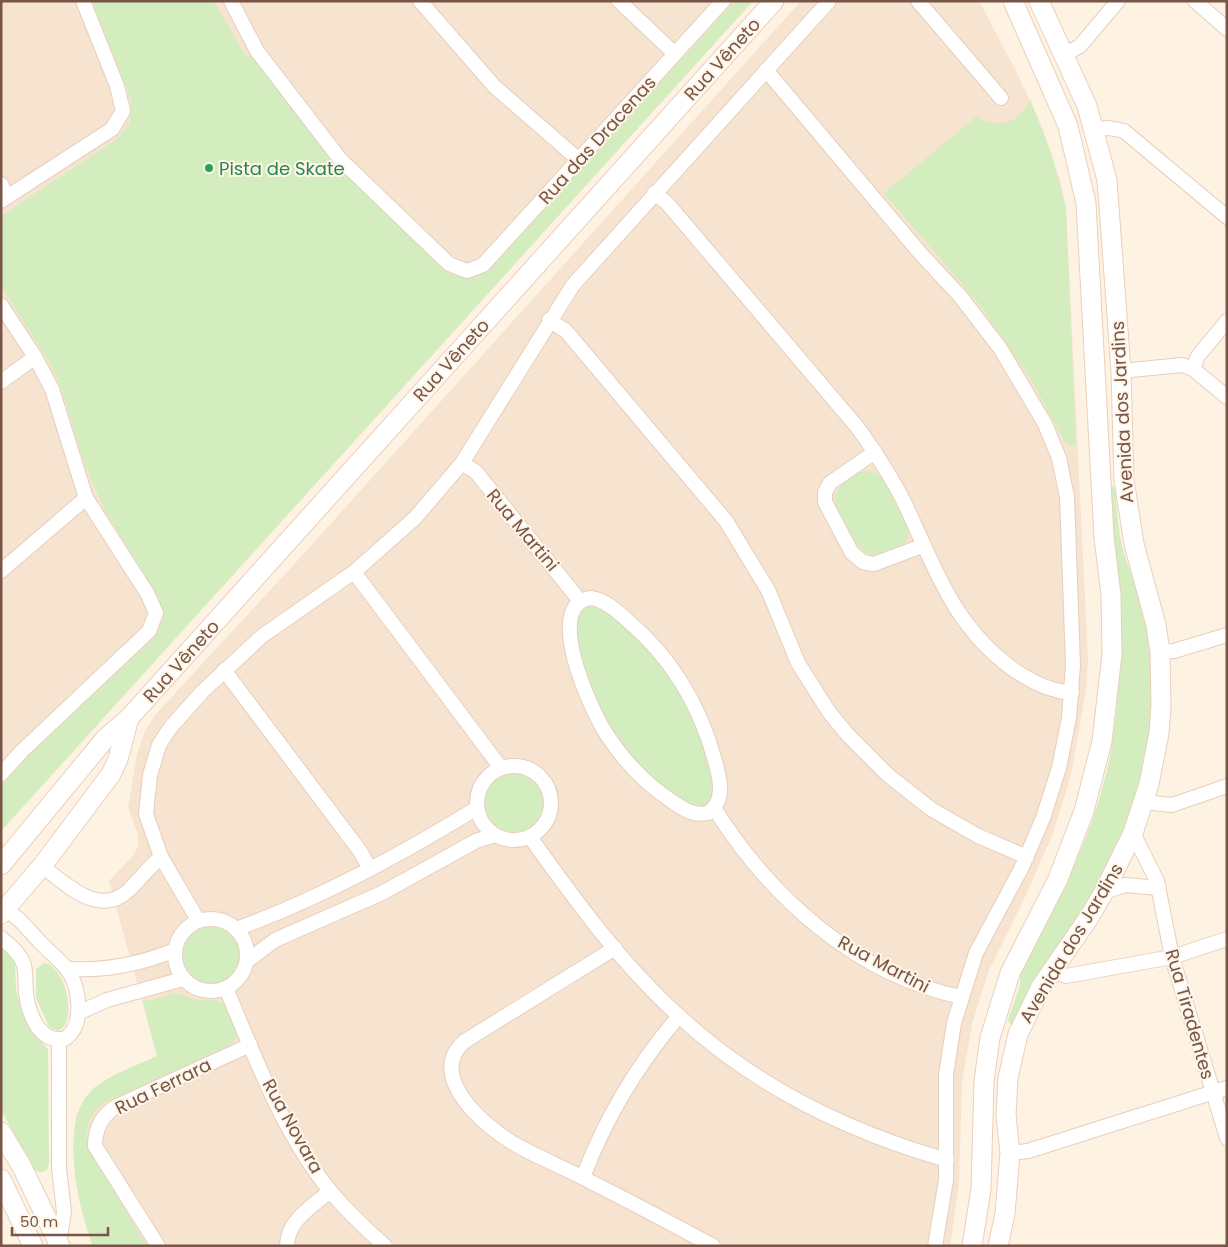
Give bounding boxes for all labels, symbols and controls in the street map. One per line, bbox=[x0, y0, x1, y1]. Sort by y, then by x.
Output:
street label: Rua Vêneto bbox=[678, 12, 766, 106]
street label: Rua das Dracenas bbox=[533, 70, 661, 210]
place label: Pista de Skate bbox=[219, 156, 345, 181]
marker: Pista de Skate bbox=[203, 162, 215, 174]
street label: Rua Vêneto bbox=[407, 313, 495, 407]
street label: Avenida dos Jardins bbox=[1105, 320, 1139, 504]
street label: Rua Martini bbox=[481, 483, 565, 577]
street label: Rua Vêneto bbox=[137, 614, 225, 708]
street label: Avenida dos Jardins bbox=[1013, 858, 1129, 1028]
street label: Rua Martini bbox=[834, 929, 934, 999]
street label: Rua Tiradentes bbox=[1159, 946, 1221, 1082]
street label: Rua Ferrara bbox=[111, 1052, 215, 1120]
street label: Rua Novara bbox=[257, 1074, 329, 1178]
scale bar bbox=[12, 1204, 109, 1236]
text: 50 m bbox=[20, 1211, 58, 1232]

